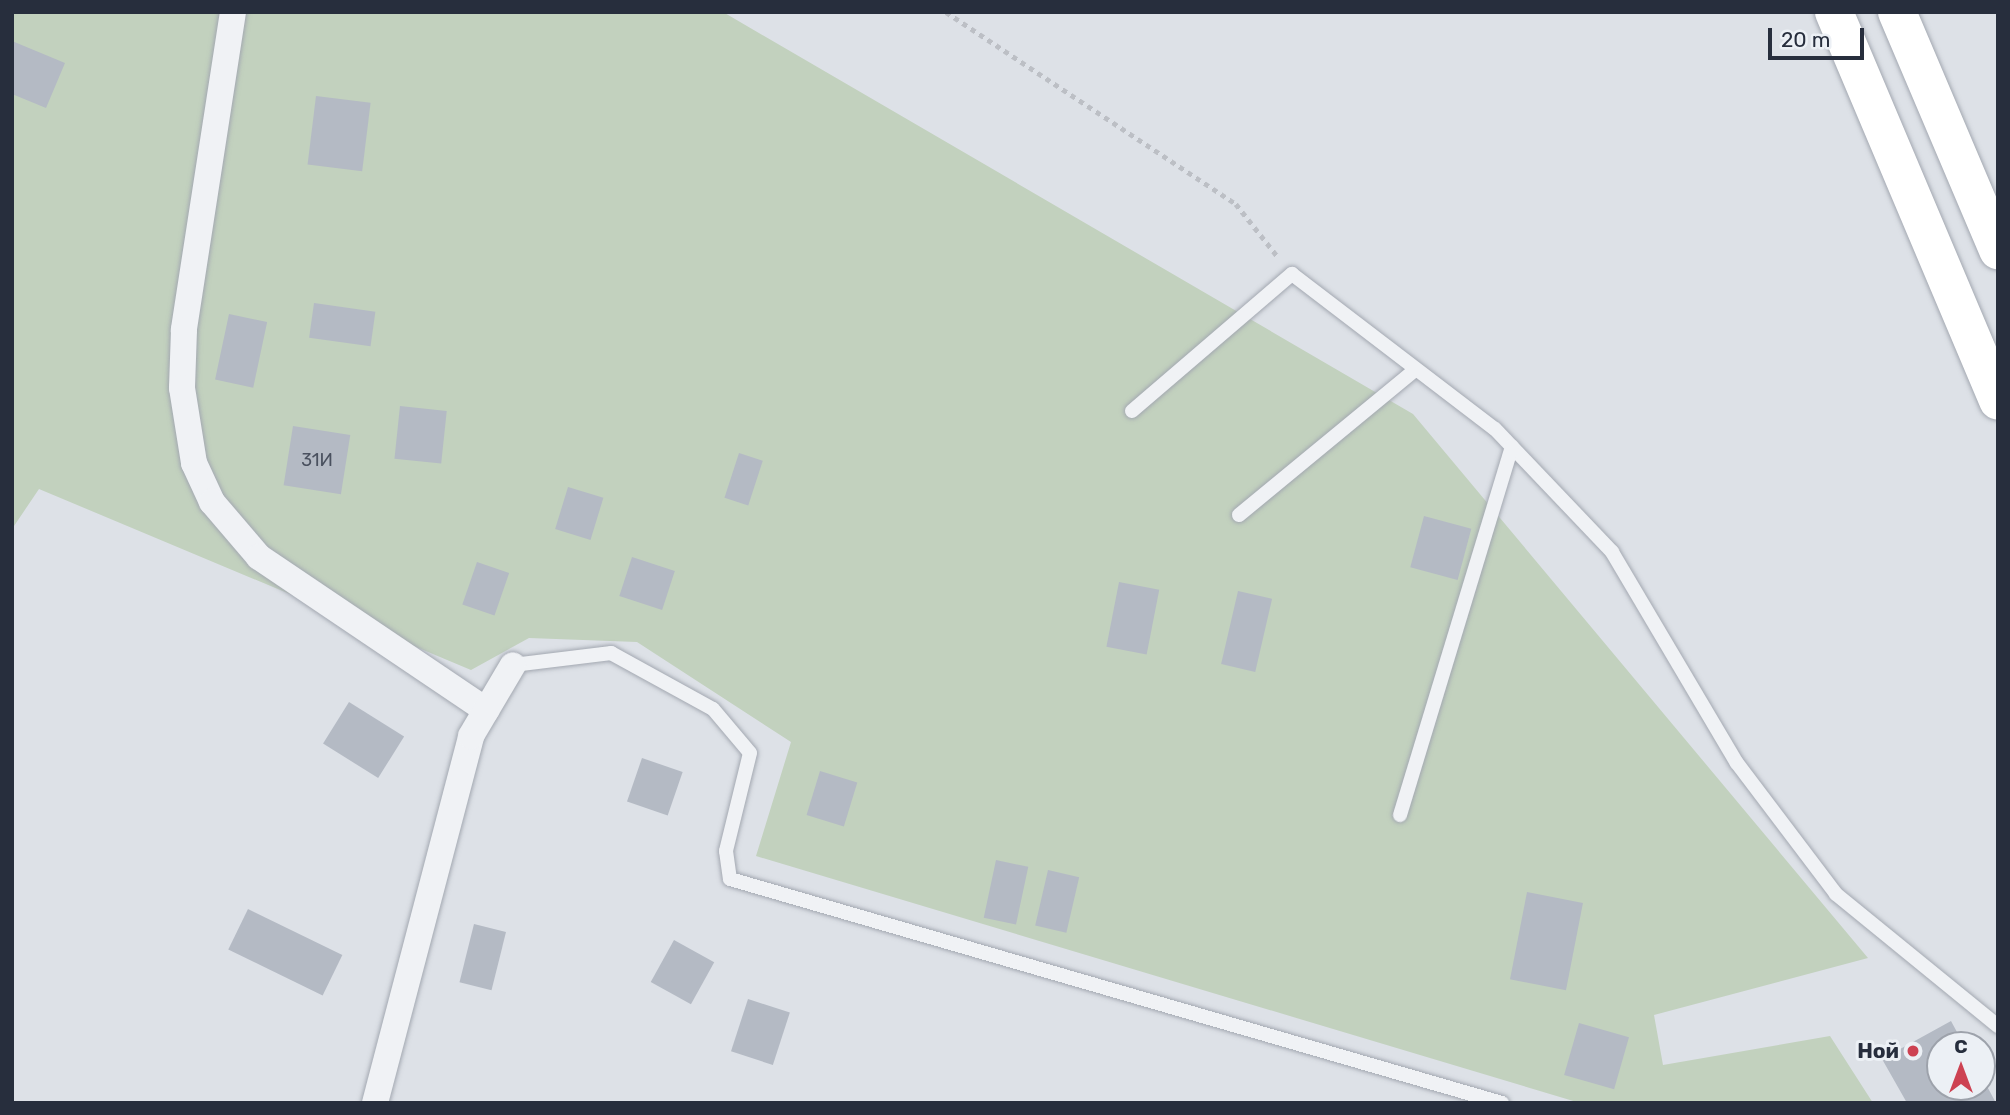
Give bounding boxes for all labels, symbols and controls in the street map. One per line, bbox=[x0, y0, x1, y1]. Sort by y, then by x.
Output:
scale bar bbox=[1772, 14, 1868, 58]
text: 20 m bbox=[1781, 27, 1830, 52]
house number: 31И bbox=[301, 449, 333, 471]
north arrow bbox=[1926, 1031, 1996, 1101]
text: С bbox=[1954, 1035, 1968, 1058]
place label: Ной bbox=[1857, 1038, 1899, 1064]
marker: Ной bbox=[1905, 1043, 1921, 1059]

